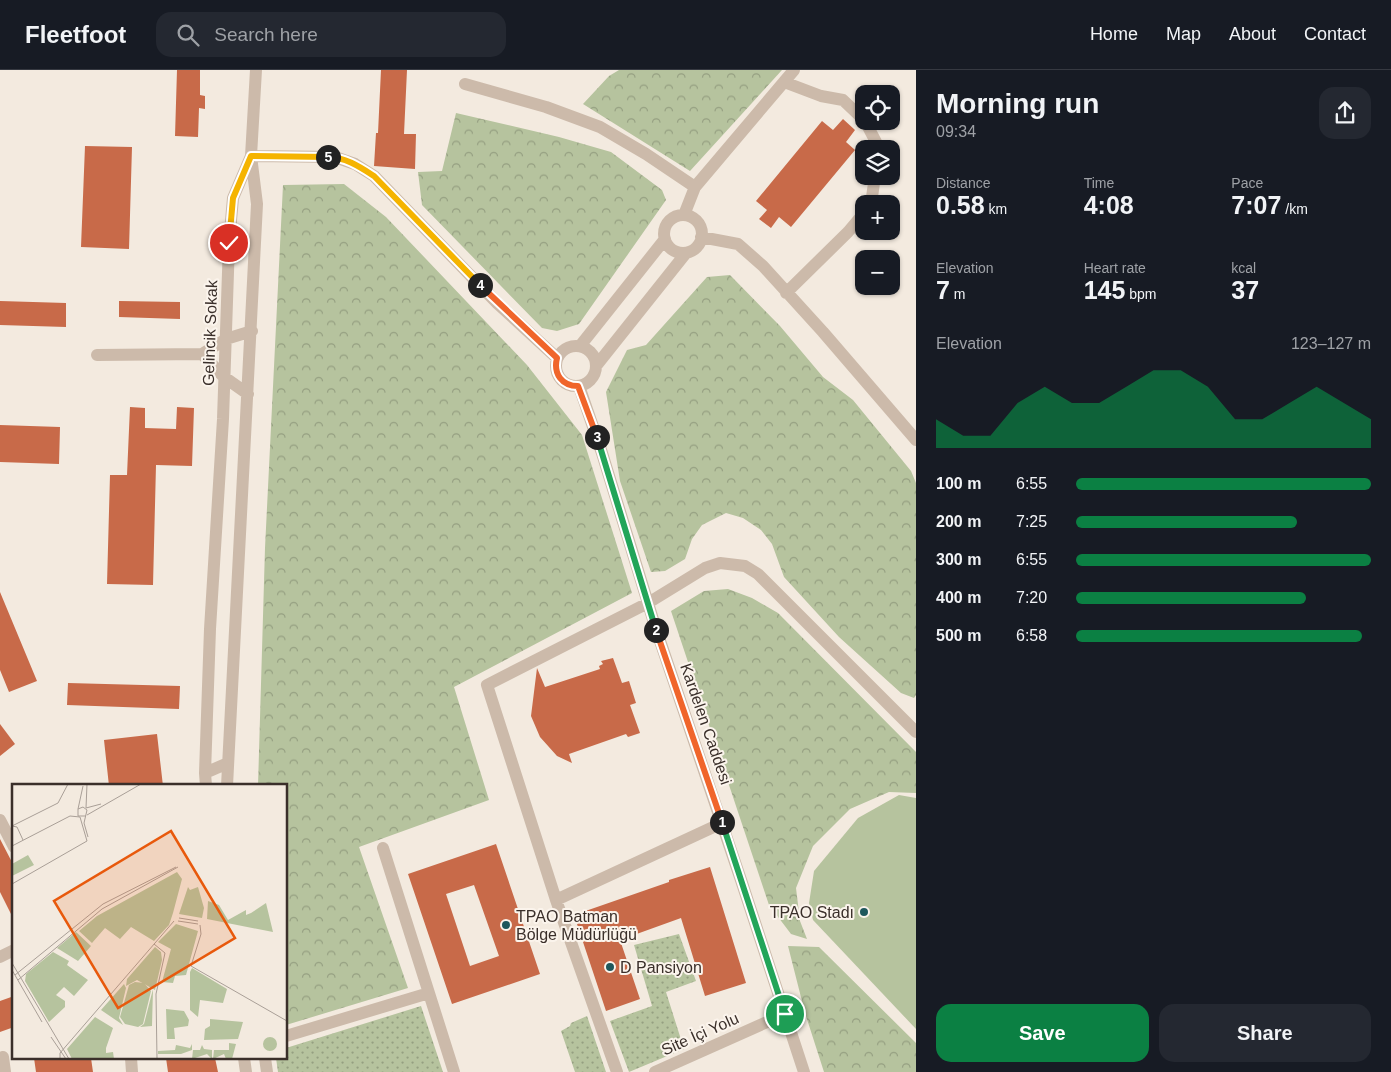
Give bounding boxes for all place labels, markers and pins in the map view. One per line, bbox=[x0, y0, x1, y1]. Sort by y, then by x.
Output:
pin: 5 bbox=[316, 144, 340, 170]
pin bbox=[208, 222, 250, 264]
pin: 4 bbox=[468, 272, 492, 298]
pin: 3 bbox=[584, 424, 610, 450]
pin: 2 bbox=[644, 618, 668, 642]
pin: 1 bbox=[710, 810, 734, 834]
place label: TPAO Stadı bbox=[770, 904, 854, 921]
marker: TPAO Stadı bbox=[858, 906, 870, 918]
place label: TPAO Batman Bölge Müdürlüğü bbox=[516, 908, 637, 943]
marker: TPAO Batman Bölge Müdürlüğü bbox=[500, 919, 512, 931]
place label: D Pansiyon bbox=[620, 959, 702, 976]
marker: D Pansiyon bbox=[604, 961, 616, 973]
pin bbox=[764, 993, 806, 1035]

